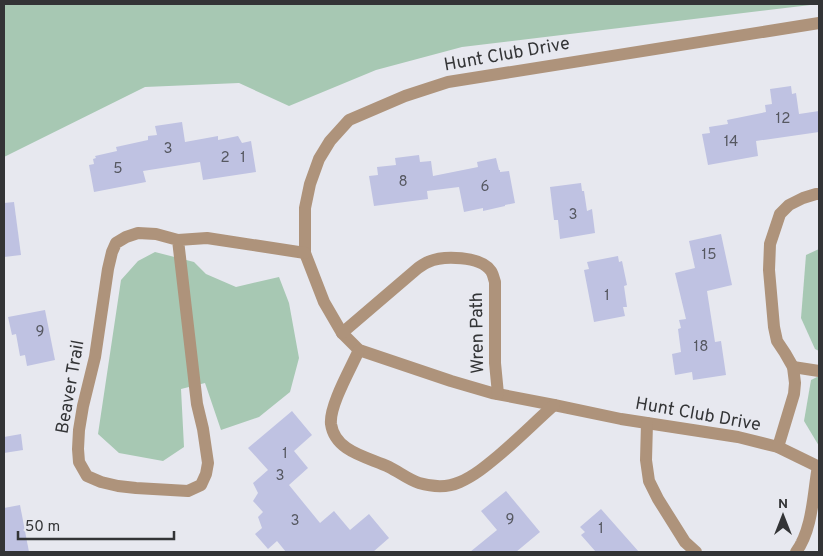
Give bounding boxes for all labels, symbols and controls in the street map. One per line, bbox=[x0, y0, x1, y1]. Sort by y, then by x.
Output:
street label: Hunt Club Drive bbox=[442, 33, 572, 77]
house number: 12 bbox=[776, 110, 790, 129]
house number: 14 bbox=[724, 133, 738, 152]
house number: 3 bbox=[163, 140, 173, 159]
house number: 2 bbox=[220, 149, 230, 168]
house number: 1 bbox=[240, 149, 246, 168]
house number: 5 bbox=[113, 160, 123, 179]
house number: 8 bbox=[398, 173, 408, 192]
house number: 6 bbox=[481, 178, 490, 197]
house number: 3 bbox=[568, 206, 578, 225]
house number: 15 bbox=[702, 246, 716, 265]
house number: 1 bbox=[604, 287, 610, 306]
street label: Wren Path bbox=[466, 292, 490, 374]
house number: 9 bbox=[36, 323, 44, 342]
street label: Beaver Trail bbox=[51, 338, 91, 436]
house number: 18 bbox=[694, 338, 708, 357]
street label: Hunt Club Drive bbox=[633, 393, 763, 437]
house number: 1 bbox=[282, 445, 288, 464]
house number: 3 bbox=[275, 467, 285, 486]
north arrow bbox=[758, 491, 808, 541]
text: N bbox=[778, 496, 788, 513]
scale bar bbox=[18, 508, 174, 540]
house number: 9 bbox=[506, 511, 514, 530]
house number: 3 bbox=[290, 512, 300, 531]
text: 50 m bbox=[25, 518, 60, 537]
house number: 1 bbox=[598, 520, 604, 539]

